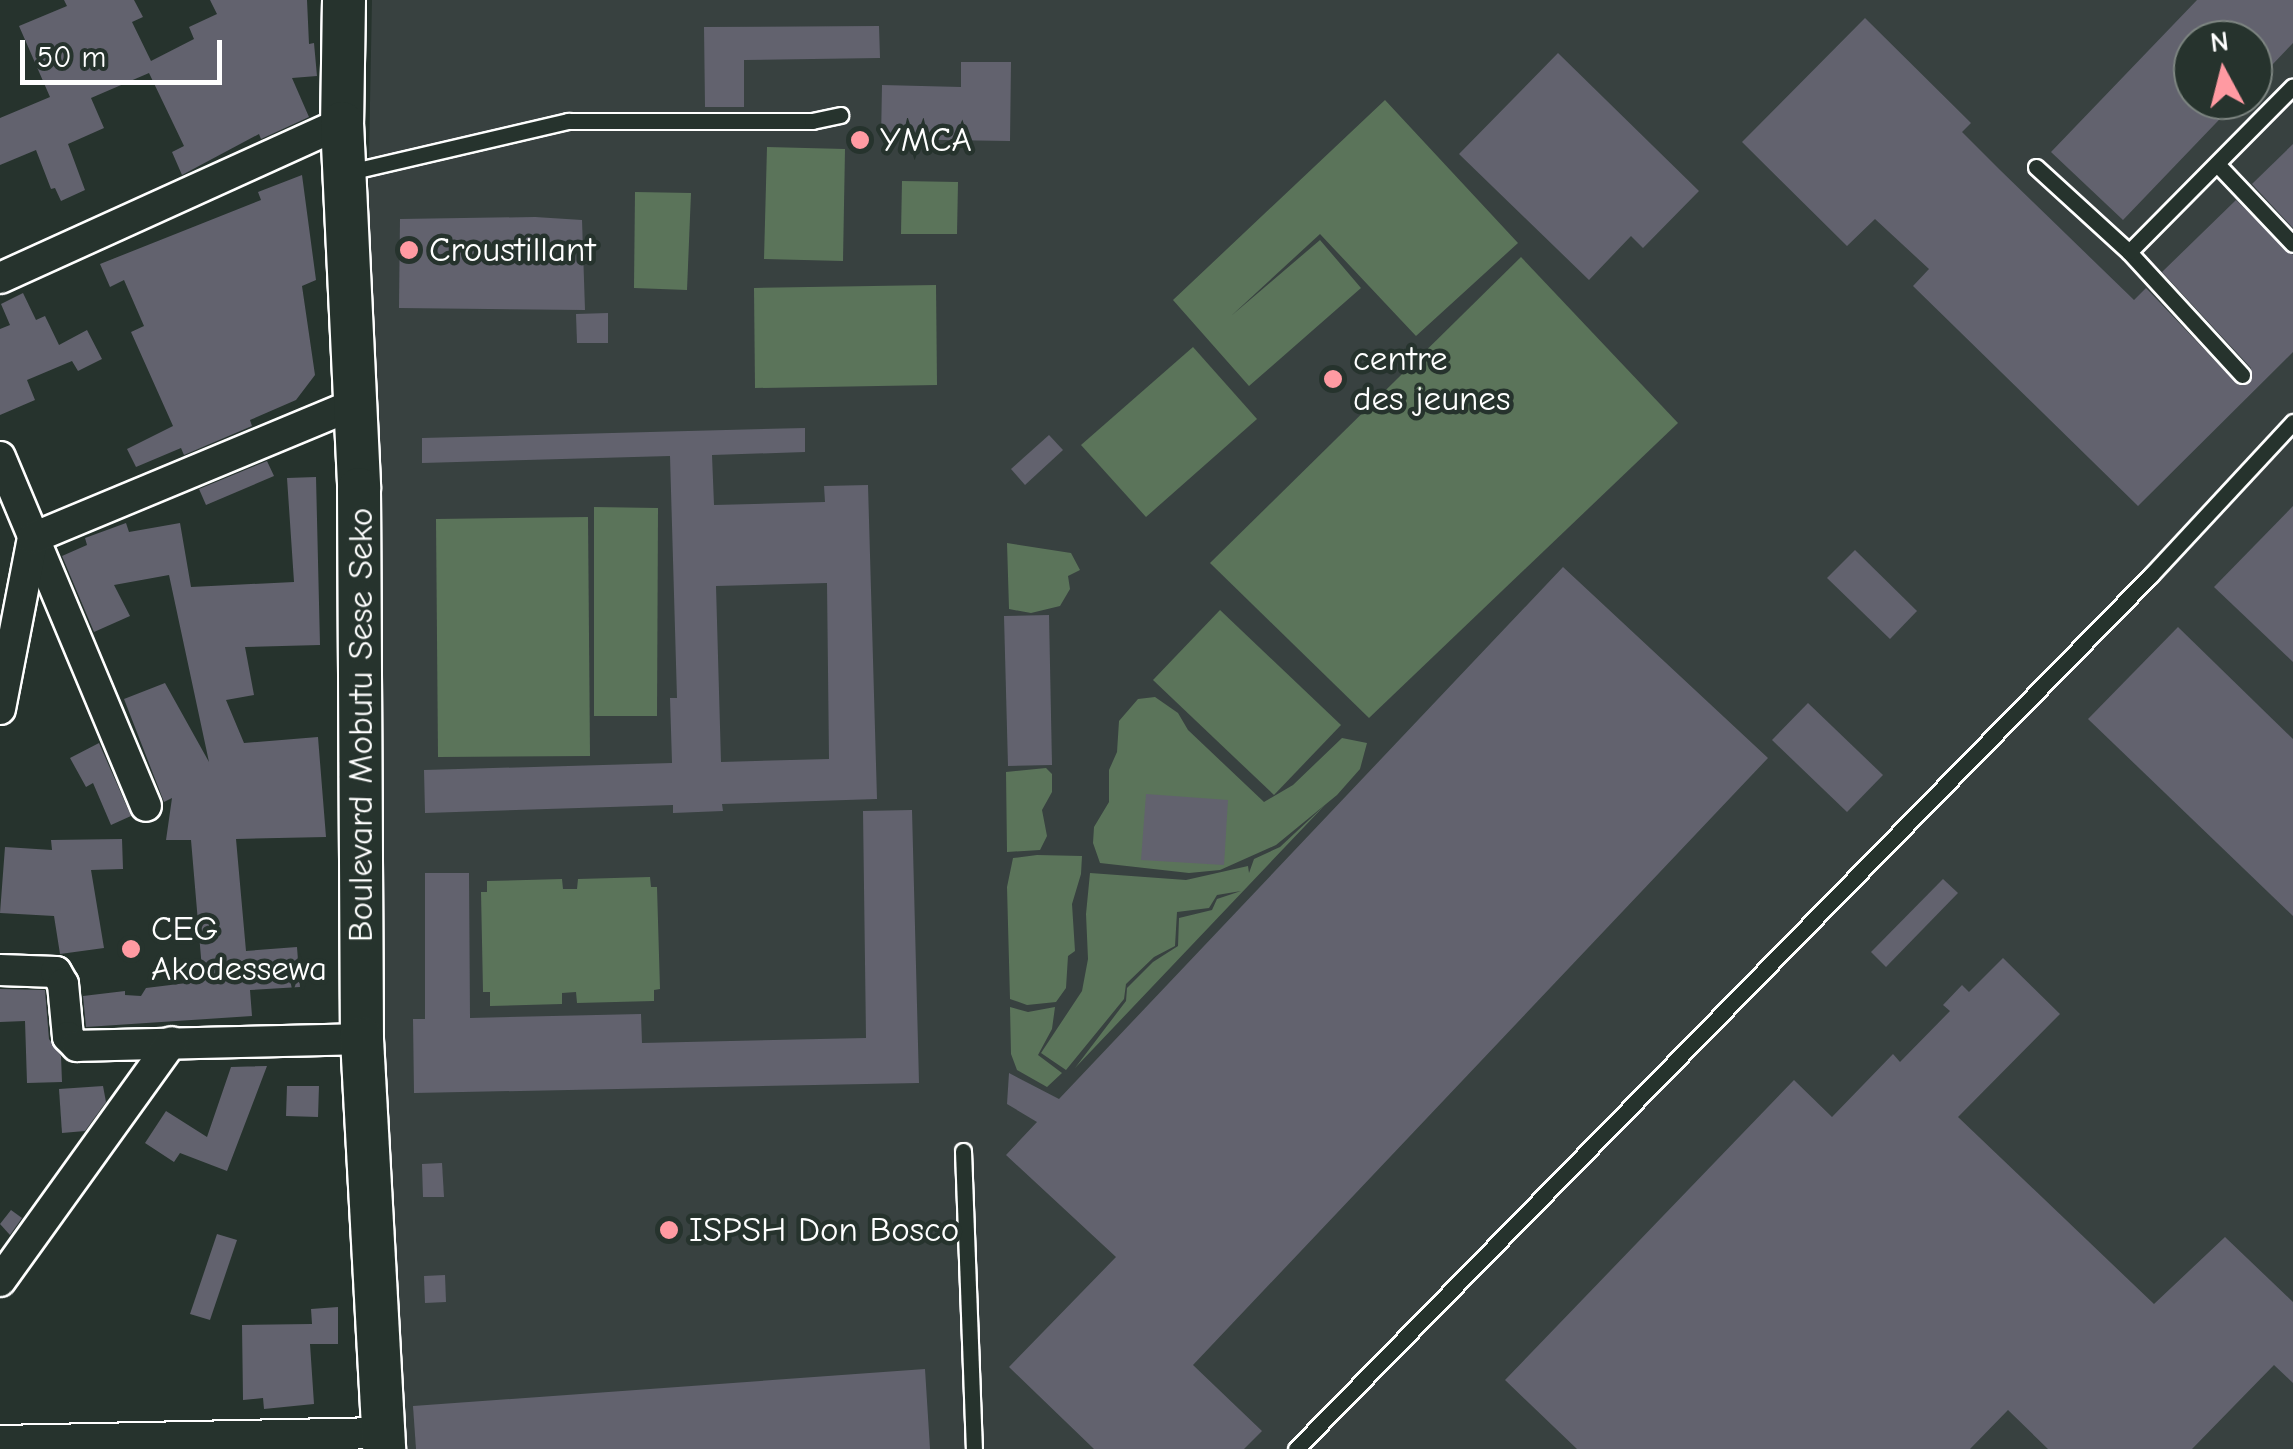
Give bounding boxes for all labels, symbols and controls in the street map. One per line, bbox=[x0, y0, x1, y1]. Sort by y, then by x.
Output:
scale bar bbox=[25, 20, 228, 82]
north arrow bbox=[2173, 20, 2273, 120]
text: N bbox=[2209, 25, 2231, 59]
text: 50 m bbox=[37, 40, 106, 75]
place label: YMCA bbox=[880, 119, 972, 161]
marker: YMCA bbox=[849, 129, 871, 151]
place label: Croustillant bbox=[429, 229, 595, 271]
marker: Croustillant bbox=[398, 239, 420, 261]
place label: centre des jeunes bbox=[1353, 338, 1510, 420]
marker: centre des jeunes bbox=[1322, 368, 1344, 390]
street label: Boulevard Mobutu Sese Seko bbox=[340, 508, 382, 942]
place label: CEG Akodessewa bbox=[151, 908, 327, 990]
marker: CEG Akodessewa bbox=[120, 938, 142, 960]
place label: ISPSH Don Bosco bbox=[689, 1209, 959, 1251]
marker: ISPSH Don Bosco bbox=[658, 1219, 680, 1241]

